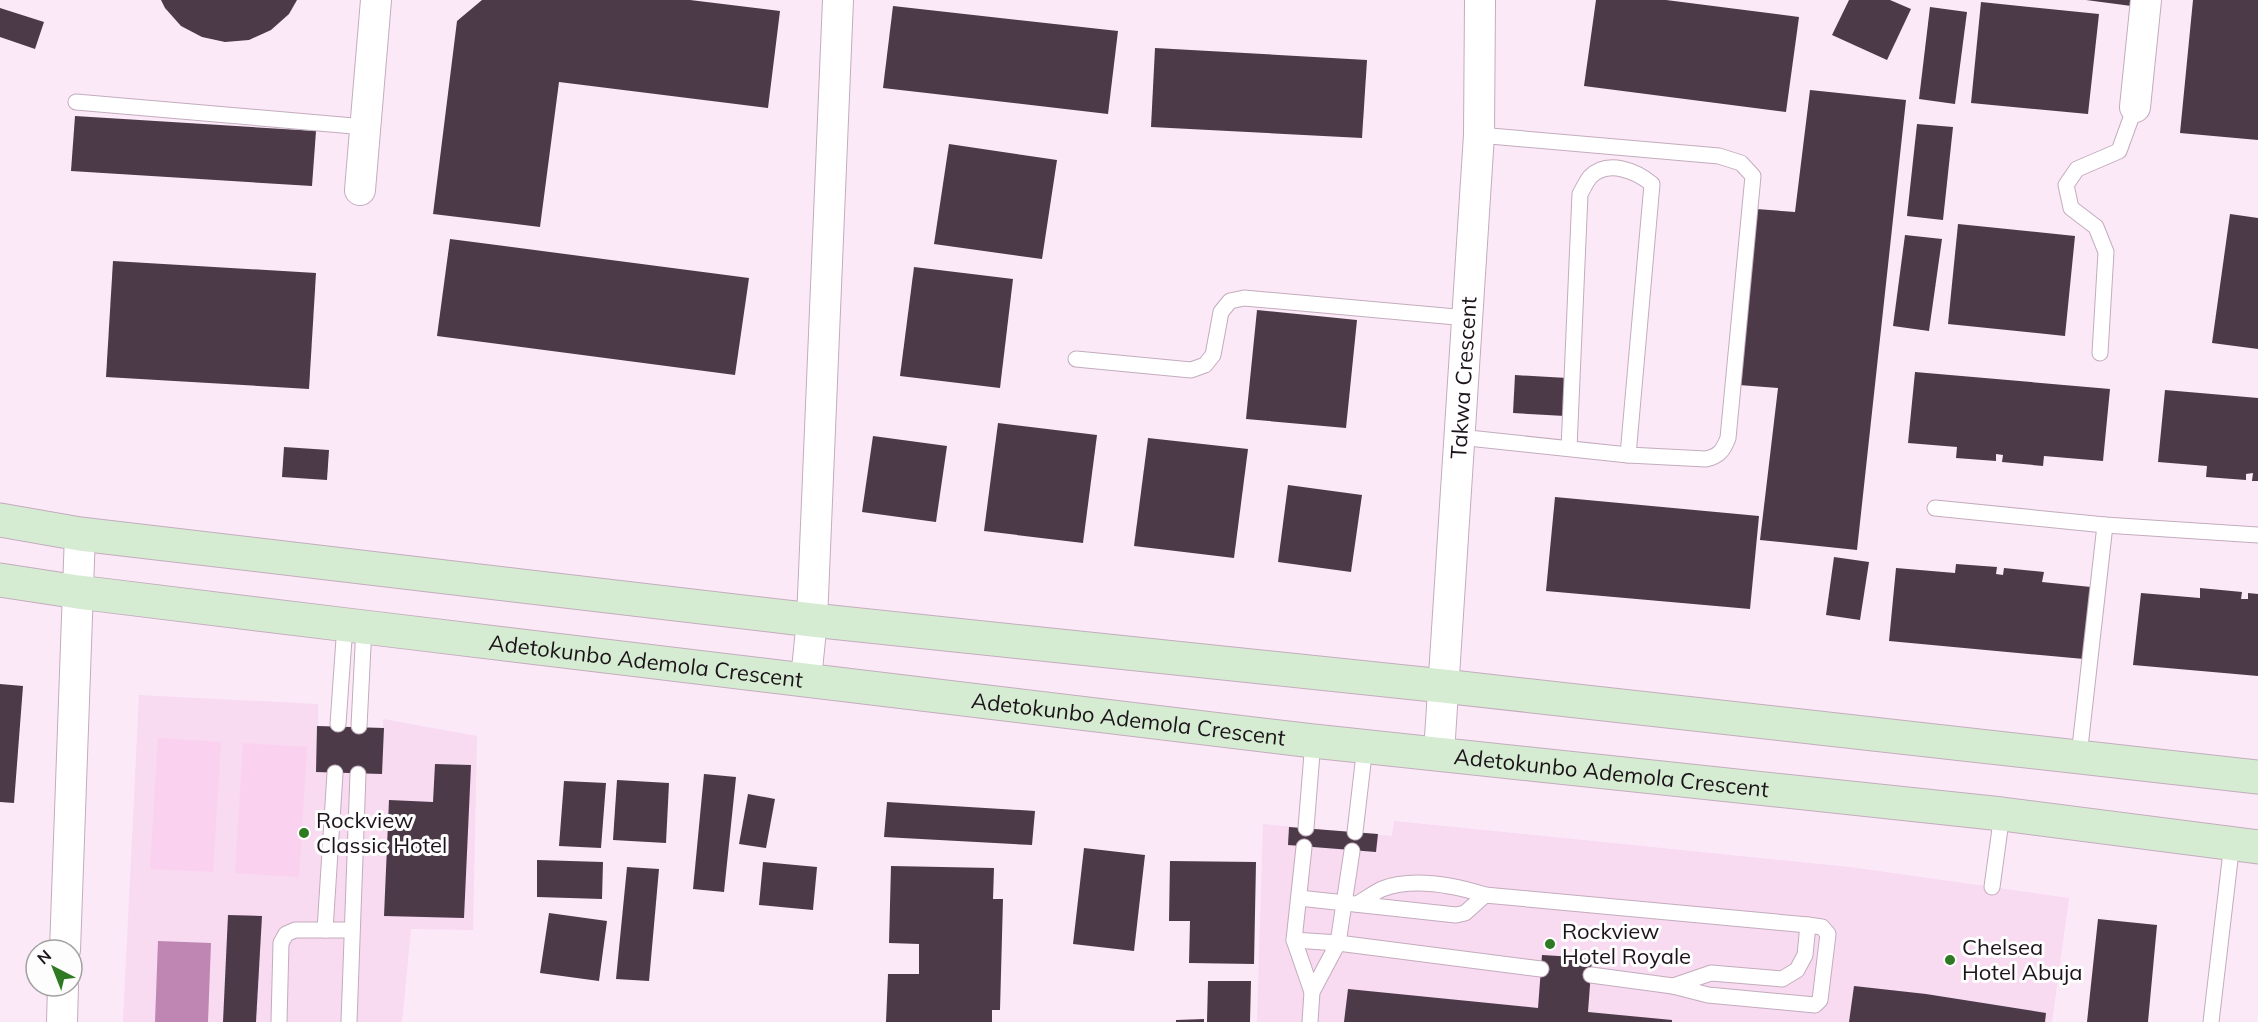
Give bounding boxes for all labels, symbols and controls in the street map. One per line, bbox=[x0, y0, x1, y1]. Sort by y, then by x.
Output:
street label: Takwa Crescent bbox=[1444, 295, 1483, 460]
street label: Adetokunbo Ademola Crescent bbox=[487, 628, 805, 694]
street label: Adetokunbo Ademola Crescent bbox=[970, 686, 1287, 752]
street label: Adetokunbo Ademola Crescent bbox=[1453, 742, 1770, 803]
place label: Rockview Classic Hotel bbox=[316, 806, 447, 859]
marker: Rockview Classic Hotel bbox=[297, 826, 311, 840]
place label: Rockview Hotel Royale bbox=[1562, 917, 1691, 970]
place label: Chelsea Hotel Abuja bbox=[1962, 933, 2082, 986]
marker: Rockview Hotel Royale bbox=[1543, 937, 1557, 951]
north arrow bbox=[24, 938, 84, 998]
text: N bbox=[33, 945, 55, 968]
marker: Chelsea Hotel Abuja bbox=[1943, 953, 1957, 967]

